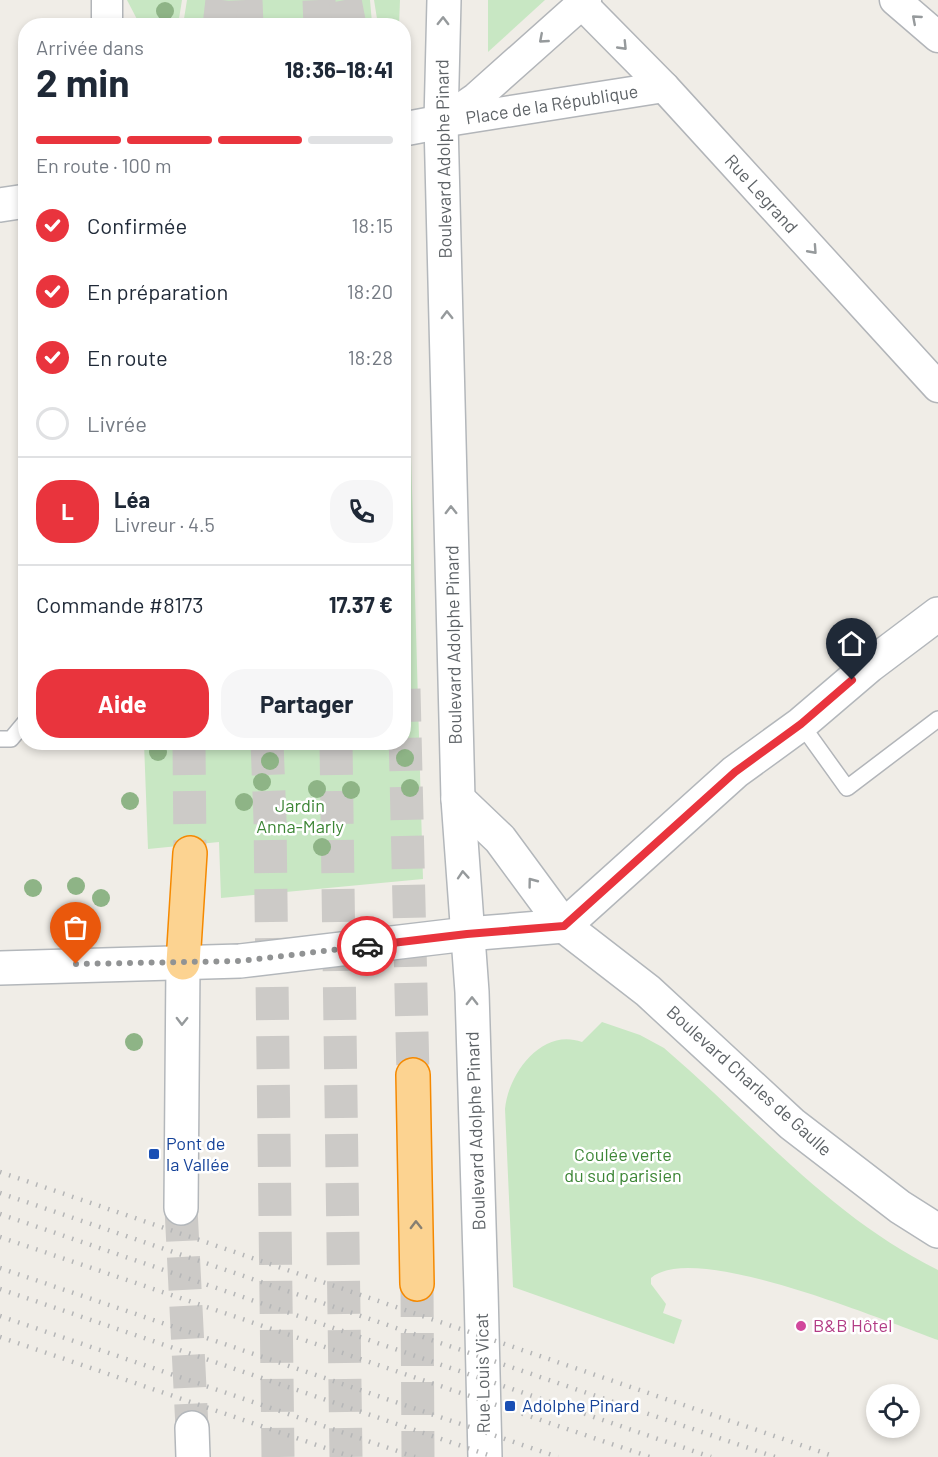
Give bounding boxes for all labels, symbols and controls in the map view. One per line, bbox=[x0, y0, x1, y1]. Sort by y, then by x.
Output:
one-way arrow bbox=[912, 15, 923, 26]
one-way arrow bbox=[437, 17, 449, 26]
one-way arrow bbox=[539, 32, 549, 43]
text: Arrivée dans bbox=[36, 35, 144, 59]
one-way arrow bbox=[616, 39, 627, 49]
text: 18:36–18:41 bbox=[284, 56, 393, 82]
text: 2 min bbox=[36, 58, 129, 105]
street label: Boulevard Adolphe Pinard bbox=[430, 59, 456, 259]
street label: Place de la République bbox=[464, 80, 640, 129]
street label: Rue Legrand bbox=[721, 149, 803, 237]
text: En route · 100 m bbox=[36, 153, 172, 177]
icon: check bbox=[36, 209, 69, 242]
text: Confirmée bbox=[87, 212, 187, 238]
text: 18:15 bbox=[352, 213, 393, 237]
one-way arrow bbox=[806, 243, 817, 254]
icon: check bbox=[36, 275, 69, 308]
text: En préparation bbox=[87, 278, 228, 304]
text: 18:20 bbox=[347, 279, 393, 303]
one-way arrow bbox=[441, 310, 453, 319]
icon: check bbox=[36, 341, 69, 374]
text: En route bbox=[87, 344, 168, 370]
text: 18:28 bbox=[348, 345, 393, 369]
text: Livrée bbox=[87, 410, 147, 436]
button: phone bbox=[330, 480, 393, 543]
text: Léa bbox=[114, 486, 150, 512]
text: L bbox=[61, 498, 74, 524]
one-way arrow bbox=[445, 505, 457, 514]
text: Livreur · 4.5 bbox=[114, 512, 215, 536]
street label: Boulevard Adolphe Pinard bbox=[440, 545, 466, 745]
text: Commande #8173 bbox=[36, 591, 204, 617]
text: 17.37 € bbox=[329, 591, 393, 617]
pin bbox=[826, 618, 877, 680]
icon: home bbox=[835, 627, 868, 660]
button: Aide bbox=[36, 669, 209, 738]
button: Partager bbox=[221, 669, 393, 738]
park label: Jardin Anna-Marly bbox=[256, 794, 344, 837]
one-way arrow bbox=[456, 871, 469, 880]
one-way arrow bbox=[528, 878, 539, 889]
pin bbox=[50, 902, 101, 964]
icon: bag bbox=[59, 911, 92, 944]
courier bbox=[337, 916, 397, 976]
icon: car bbox=[351, 930, 384, 963]
one-way arrow bbox=[466, 996, 478, 1005]
street label: Boulevard Charles de Gaulle bbox=[663, 1000, 837, 1160]
one-way arrow bbox=[176, 1017, 188, 1026]
street label: Boulevard Adolphe Pinard bbox=[461, 1031, 489, 1231]
place label: Pont de la Vallée bbox=[166, 1132, 229, 1175]
park label: Coulée verte du sud parisien bbox=[564, 1143, 682, 1186]
marker: Pont de la Vallée bbox=[147, 1147, 161, 1161]
one-way arrow bbox=[410, 1221, 422, 1230]
street label: Rue Louis Vicat bbox=[470, 1313, 494, 1434]
place label: B&B Hôtel bbox=[813, 1314, 892, 1336]
marker: B&B Hôtel bbox=[794, 1319, 808, 1333]
map controls bbox=[866, 1384, 920, 1438]
button: locate bbox=[866, 1384, 920, 1438]
place label: Adolphe Pinard bbox=[522, 1394, 640, 1416]
marker: Adolphe Pinard bbox=[503, 1399, 517, 1413]

